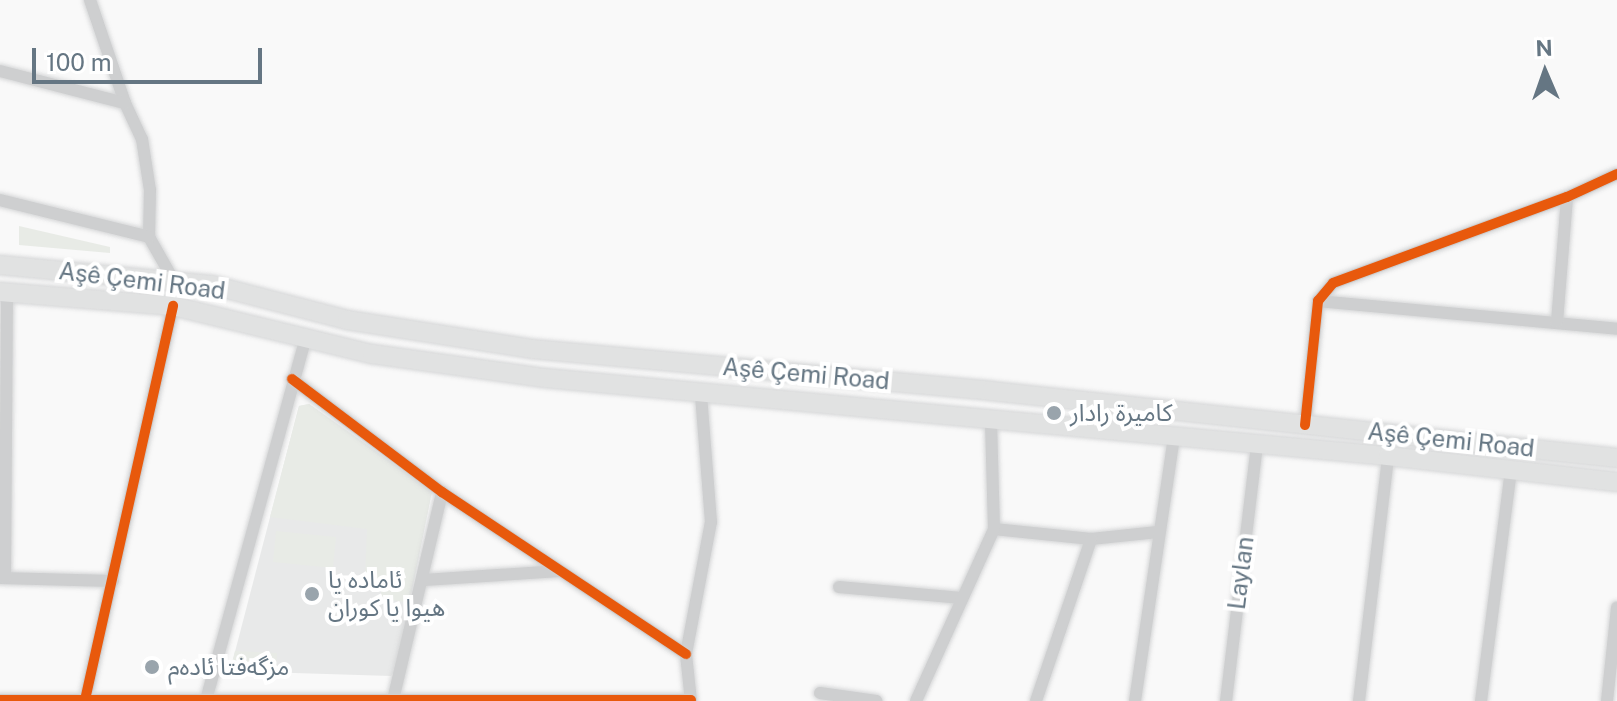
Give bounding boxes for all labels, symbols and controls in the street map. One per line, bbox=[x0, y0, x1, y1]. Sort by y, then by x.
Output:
scale bar bbox=[36, 32, 266, 82]
north arrow bbox=[1505, 32, 1585, 112]
text: N bbox=[1535, 35, 1553, 61]
text: 100 m bbox=[46, 48, 112, 76]
street label: Aşê Çemi Road bbox=[57, 256, 227, 306]
street label: Aşê Çemi Road bbox=[721, 352, 891, 396]
place label: كاميرة رادار bbox=[1070, 399, 1172, 427]
marker: كاميرة رادار bbox=[1045, 404, 1063, 422]
street label: Aşê Çemi Road bbox=[1366, 417, 1536, 463]
street label: Laylan bbox=[1222, 535, 1260, 611]
place label: ئاماده یا هیوا یا کوران bbox=[328, 566, 445, 622]
marker: ئاماده یا هیوا یا کوران bbox=[303, 585, 321, 603]
place label: مزگەفتا ئادەم bbox=[168, 653, 289, 681]
marker: مزگەفتا ئادەم bbox=[143, 658, 161, 676]

